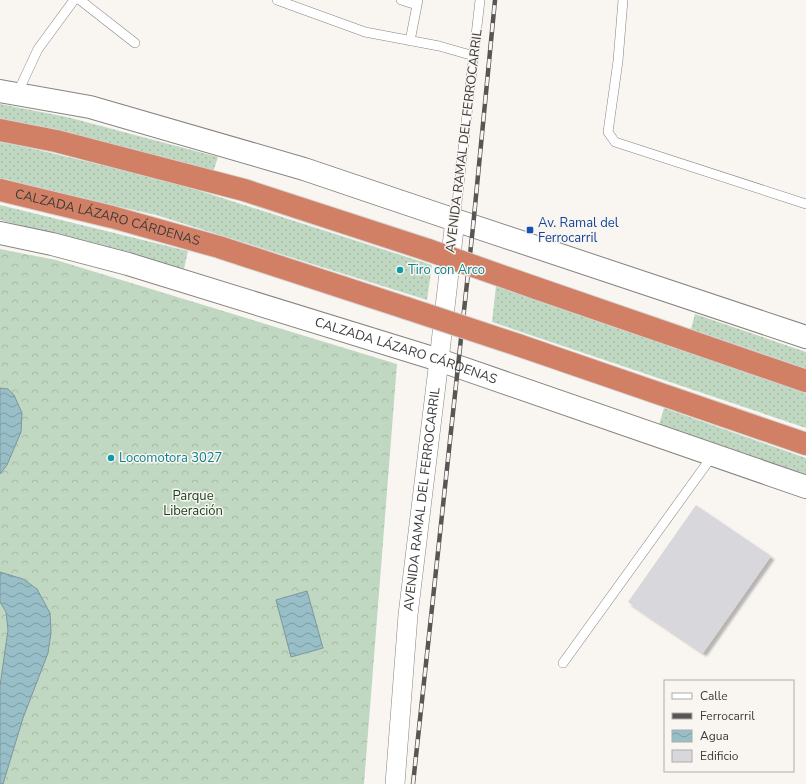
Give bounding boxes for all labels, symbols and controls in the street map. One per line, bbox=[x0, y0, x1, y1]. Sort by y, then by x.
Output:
street label: AVENIDA RAMAL DEL FERROCARRIL bbox=[441, 28, 487, 254]
street label: CALZADA LÁZARO CÁRDENAS bbox=[13, 185, 202, 250]
place label: Av. Ramal del Ferrocarril bbox=[538, 214, 619, 247]
marker: Av. Ramal del Ferrocarril bbox=[525, 225, 535, 235]
place label: Tiro con Arco bbox=[408, 261, 485, 279]
marker: Tiro con Arco bbox=[395, 265, 405, 275]
street label: CALZADA LÁZARO CÁRDENAS bbox=[313, 313, 500, 388]
street label: AVENIDA RAMAL DEL FERROCARRIL bbox=[400, 386, 445, 612]
place label: Locomotora 3027 bbox=[119, 449, 222, 467]
marker: Locomotora 3027 bbox=[106, 453, 116, 463]
park label: Parque Liberación bbox=[163, 487, 223, 520]
legend bbox=[664, 680, 794, 772]
text: Calle bbox=[700, 688, 728, 704]
text: Ferrocarril bbox=[700, 708, 755, 724]
text: Agua bbox=[700, 728, 729, 744]
text: Edificio bbox=[700, 748, 739, 764]

